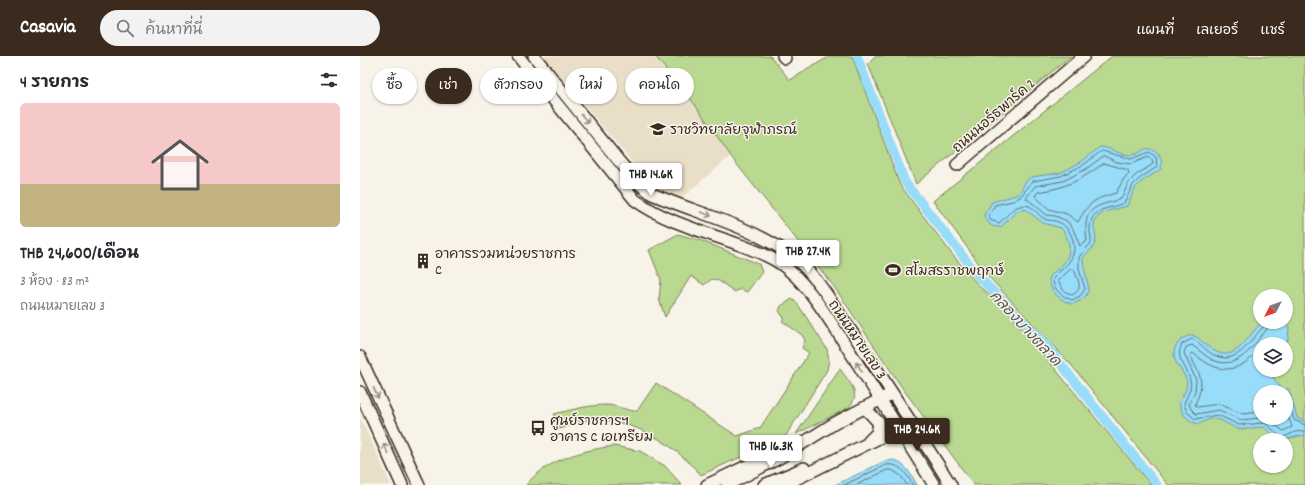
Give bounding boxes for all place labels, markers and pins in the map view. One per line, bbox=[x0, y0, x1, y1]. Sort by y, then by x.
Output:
school or university icon: ราชวิทยาลัยจุฬาภรณ์ bbox=[649, 120, 667, 138]
place label: ราชวิทยาลัยจุฬาภรณ์ bbox=[670, 120, 797, 141]
pin: THB 14.6K bbox=[605, 163, 697, 197]
pin: THB 27.4K bbox=[762, 240, 854, 274]
place label: อาคารรวมหน่วยราชการ C bbox=[435, 245, 576, 281]
building icon: อาคารรวมหน่วยราชการ C bbox=[414, 252, 432, 270]
sports icon: สโมสรราชพฤกษ์ bbox=[884, 261, 902, 279]
place label: สโมสรราชพฤกษ์ bbox=[905, 261, 1005, 282]
place label: ศูนย์ราชการฯ อาคาร C เอเทรียม bbox=[550, 411, 653, 448]
pin: THB 24.6K bbox=[871, 418, 963, 452]
bus stop icon: ศูนย์ราชการฯ อาคาร C เอเทรียม bbox=[529, 419, 547, 437]
pin: THB 16.3K bbox=[725, 435, 817, 469]

